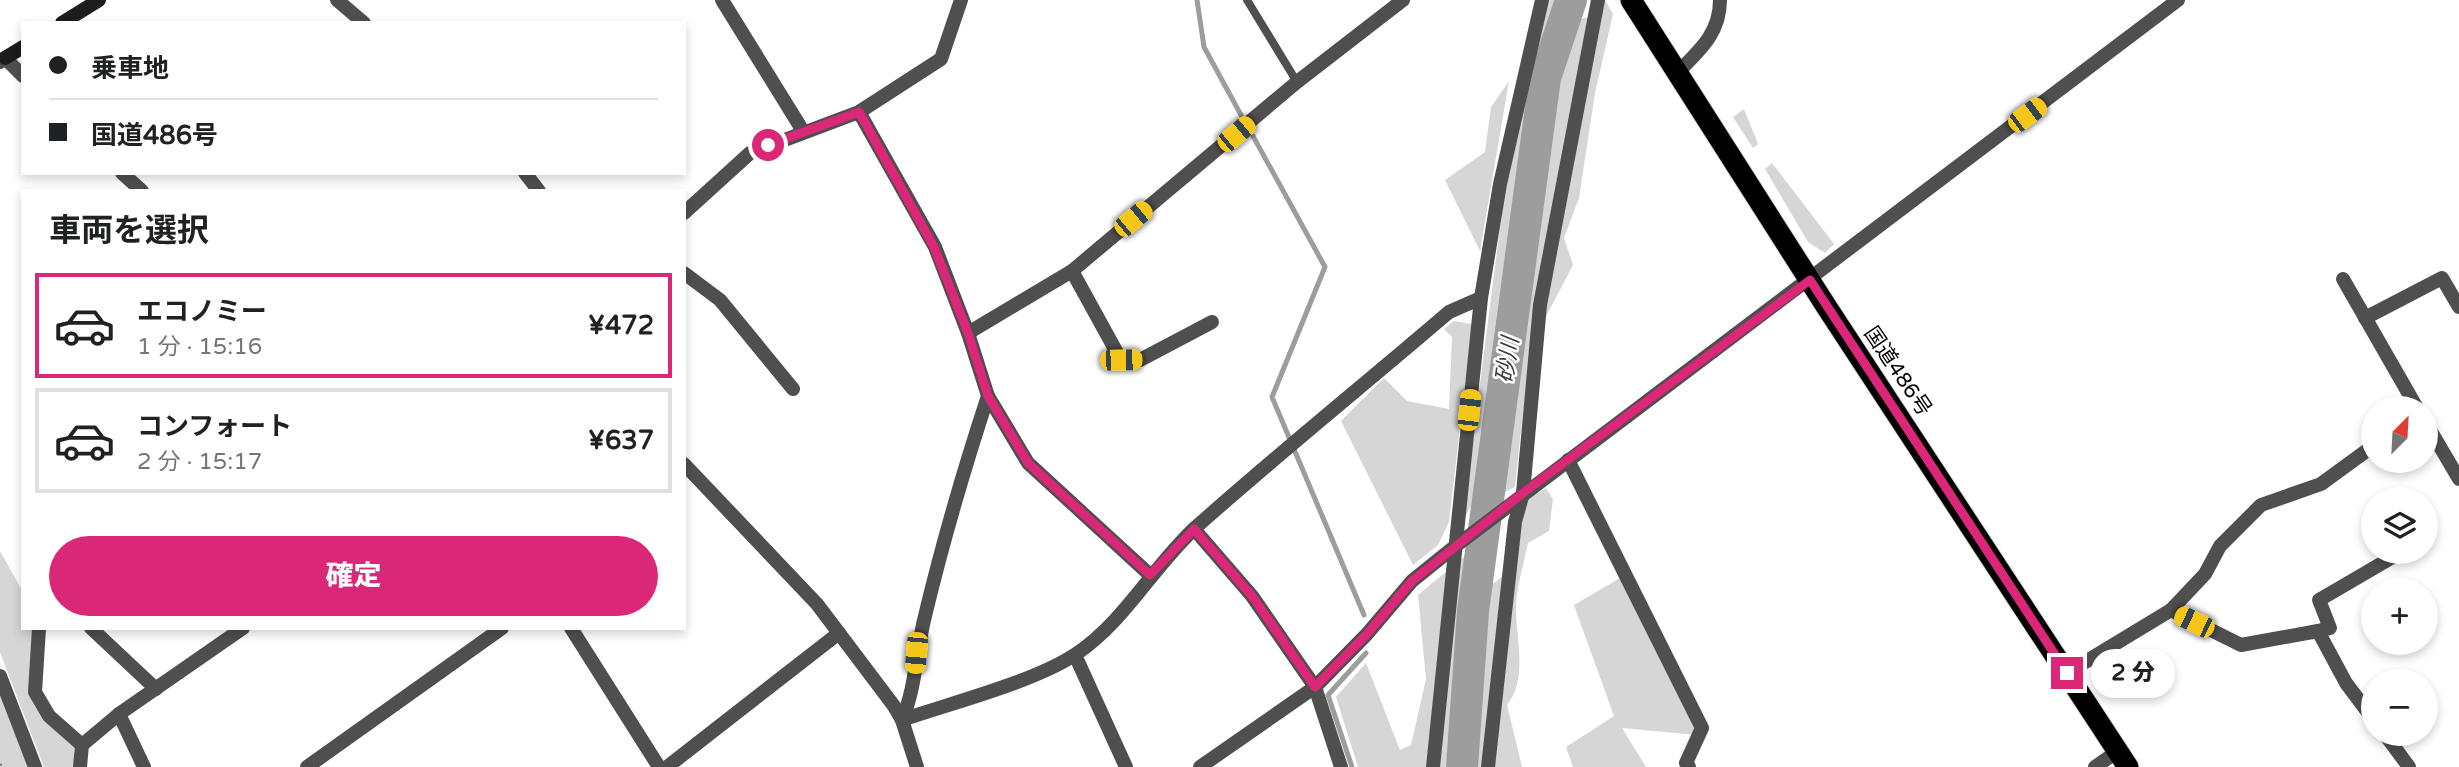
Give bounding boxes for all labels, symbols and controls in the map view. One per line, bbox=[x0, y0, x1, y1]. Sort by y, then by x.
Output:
text: 乗車地 bbox=[91, 53, 169, 84]
car bbox=[2004, 94, 2051, 136]
car bbox=[1214, 112, 1259, 156]
text: 国道486号 bbox=[91, 120, 218, 151]
route start bbox=[752, 129, 784, 161]
car bbox=[1111, 197, 1156, 241]
text: 車両を選択 bbox=[49, 212, 209, 250]
icon: car bbox=[53, 294, 116, 357]
text: エコノミー bbox=[137, 296, 267, 327]
text: ¥472 bbox=[588, 310, 654, 341]
street label: 国道486号 bbox=[1859, 322, 1937, 421]
water label: 砂川 bbox=[1491, 332, 1525, 385]
text: 1 分 · 15:16 bbox=[137, 333, 262, 361]
car bbox=[1100, 349, 1143, 371]
car bbox=[1457, 388, 1482, 432]
north arrow bbox=[2361, 396, 2438, 472]
map controls bbox=[2361, 396, 2438, 746]
icon: car bbox=[53, 409, 116, 472]
text: コンフォート bbox=[137, 411, 292, 442]
text: ¥637 bbox=[588, 425, 654, 456]
text: 2 分 · 15:17 bbox=[137, 448, 262, 476]
button: layers bbox=[2361, 487, 2438, 564]
button: 確定 bbox=[49, 536, 658, 616]
button: + bbox=[2361, 578, 2438, 655]
car bbox=[2171, 603, 2218, 641]
car bbox=[904, 631, 929, 675]
callout: 2 分 bbox=[2092, 648, 2176, 698]
route end bbox=[2051, 657, 2083, 689]
text: 2 分 bbox=[2111, 659, 2155, 687]
button: − bbox=[2361, 669, 2438, 746]

